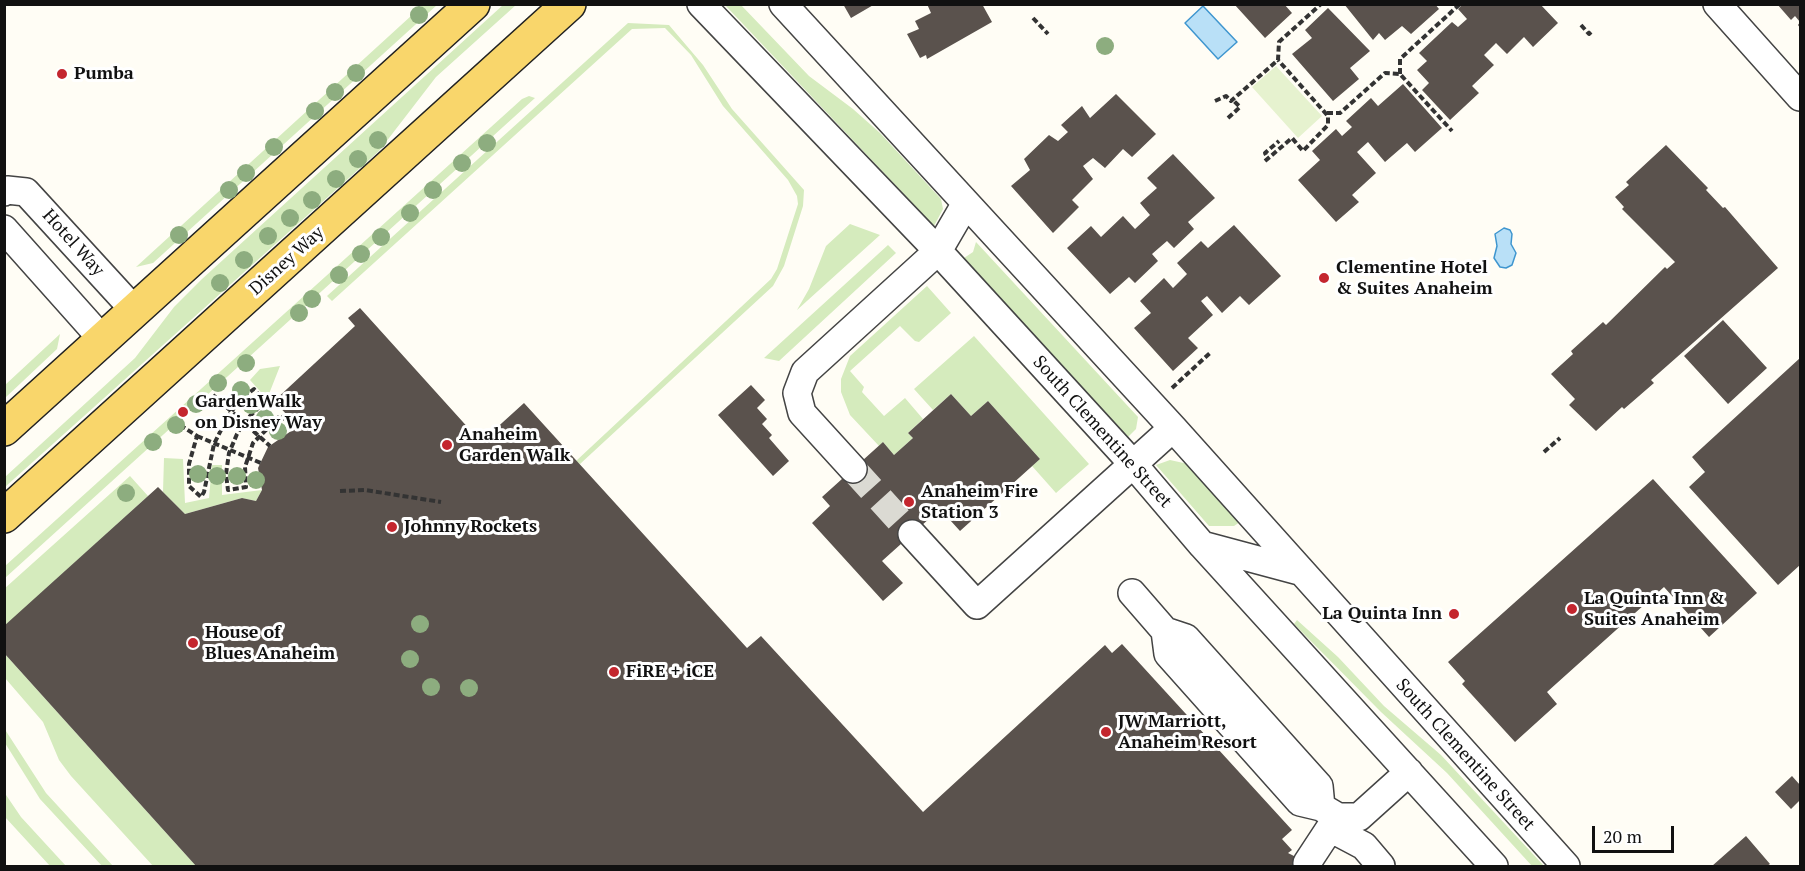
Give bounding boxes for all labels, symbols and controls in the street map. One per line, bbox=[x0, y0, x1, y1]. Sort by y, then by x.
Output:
place label: Pumba bbox=[74, 63, 134, 85]
marker: Pumba bbox=[55, 67, 69, 81]
street label: Hotel Way bbox=[37, 205, 109, 281]
street label: Disney Way bbox=[245, 222, 329, 300]
place label: Clementine Hotel & Suites Anaheim bbox=[1336, 257, 1493, 300]
marker: Clementine Hotel & Suites Anaheim bbox=[1317, 271, 1331, 285]
street label: South Clementine Street bbox=[1028, 352, 1176, 512]
place label: GardenWalk on Disney Way bbox=[195, 391, 322, 434]
marker: GardenWalk on Disney Way bbox=[176, 405, 190, 419]
place label: Anaheim Garden Walk bbox=[459, 424, 570, 466]
marker: Anaheim Garden Walk bbox=[440, 438, 454, 452]
place label: Anaheim Fire Station 3 bbox=[921, 481, 1038, 524]
marker: Anaheim Fire Station 3 bbox=[902, 495, 916, 509]
place label: Johnny Rockets bbox=[404, 516, 537, 538]
marker: Johnny Rockets bbox=[385, 520, 399, 534]
place label: La Quinta Inn & Suites Anaheim bbox=[1584, 588, 1725, 630]
marker: La Quinta Inn & Suites Anaheim bbox=[1565, 602, 1579, 616]
place label: La Quinta Inn bbox=[1322, 603, 1442, 625]
marker: La Quinta Inn bbox=[1447, 607, 1461, 621]
place label: House of Blues Anaheim bbox=[205, 622, 335, 664]
marker: House of Blues Anaheim bbox=[186, 636, 200, 650]
place label: FiRE + iCE bbox=[626, 661, 714, 683]
marker: FiRE + iCE bbox=[607, 665, 621, 679]
street label: South Clementine Street bbox=[1391, 675, 1539, 835]
place label: JW Marriott, Anaheim Resort bbox=[1118, 711, 1257, 754]
marker: JW Marriott, Anaheim Resort bbox=[1099, 725, 1113, 739]
scale bar bbox=[1595, 814, 1678, 852]
text: 20 m bbox=[1603, 824, 1642, 848]

